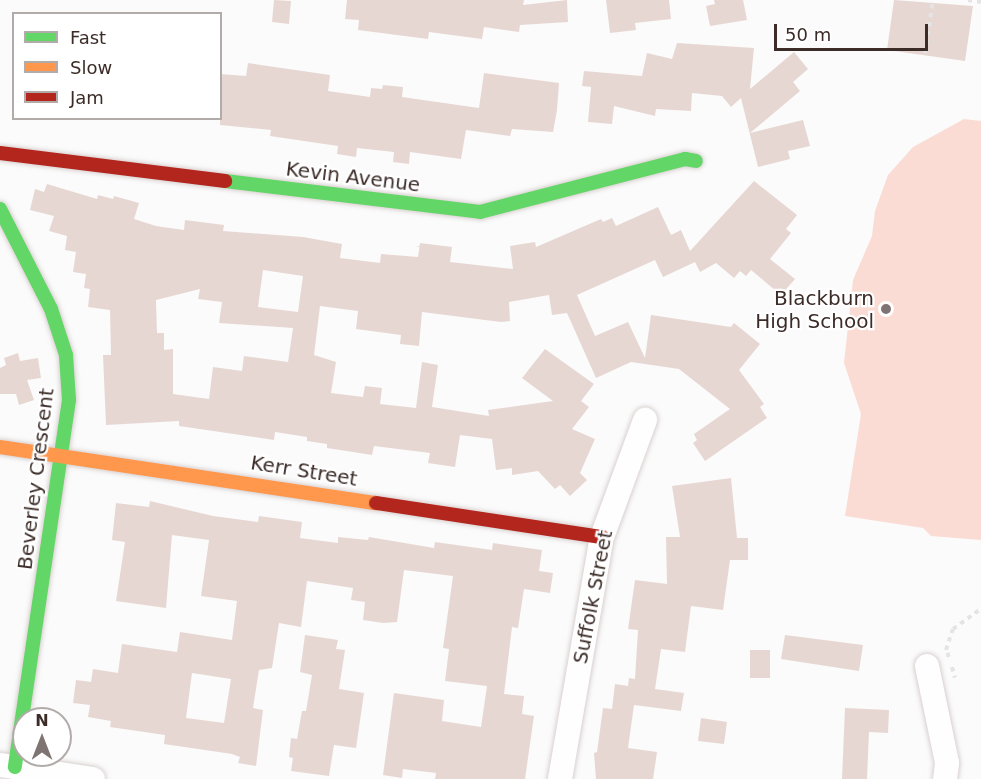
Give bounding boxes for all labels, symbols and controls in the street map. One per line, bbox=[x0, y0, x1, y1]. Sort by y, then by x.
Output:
legend bbox=[12, 12, 222, 120]
scale bar bbox=[777, 12, 932, 50]
text: 50 m bbox=[785, 24, 831, 45]
text: Fast bbox=[70, 27, 106, 48]
text: Slow bbox=[70, 57, 112, 78]
text: Jam bbox=[70, 87, 104, 108]
street label: Kevin Avenue bbox=[284, 157, 422, 197]
place label: Blackburn High School bbox=[755, 286, 874, 333]
marker: Blackburn High School bbox=[879, 302, 893, 316]
street label: Beverley Crescent bbox=[13, 387, 59, 571]
street label: Kerr Street bbox=[249, 451, 359, 491]
street label: Suffolk Street bbox=[568, 528, 618, 666]
north arrow bbox=[12, 707, 72, 767]
text: N bbox=[35, 711, 49, 730]

